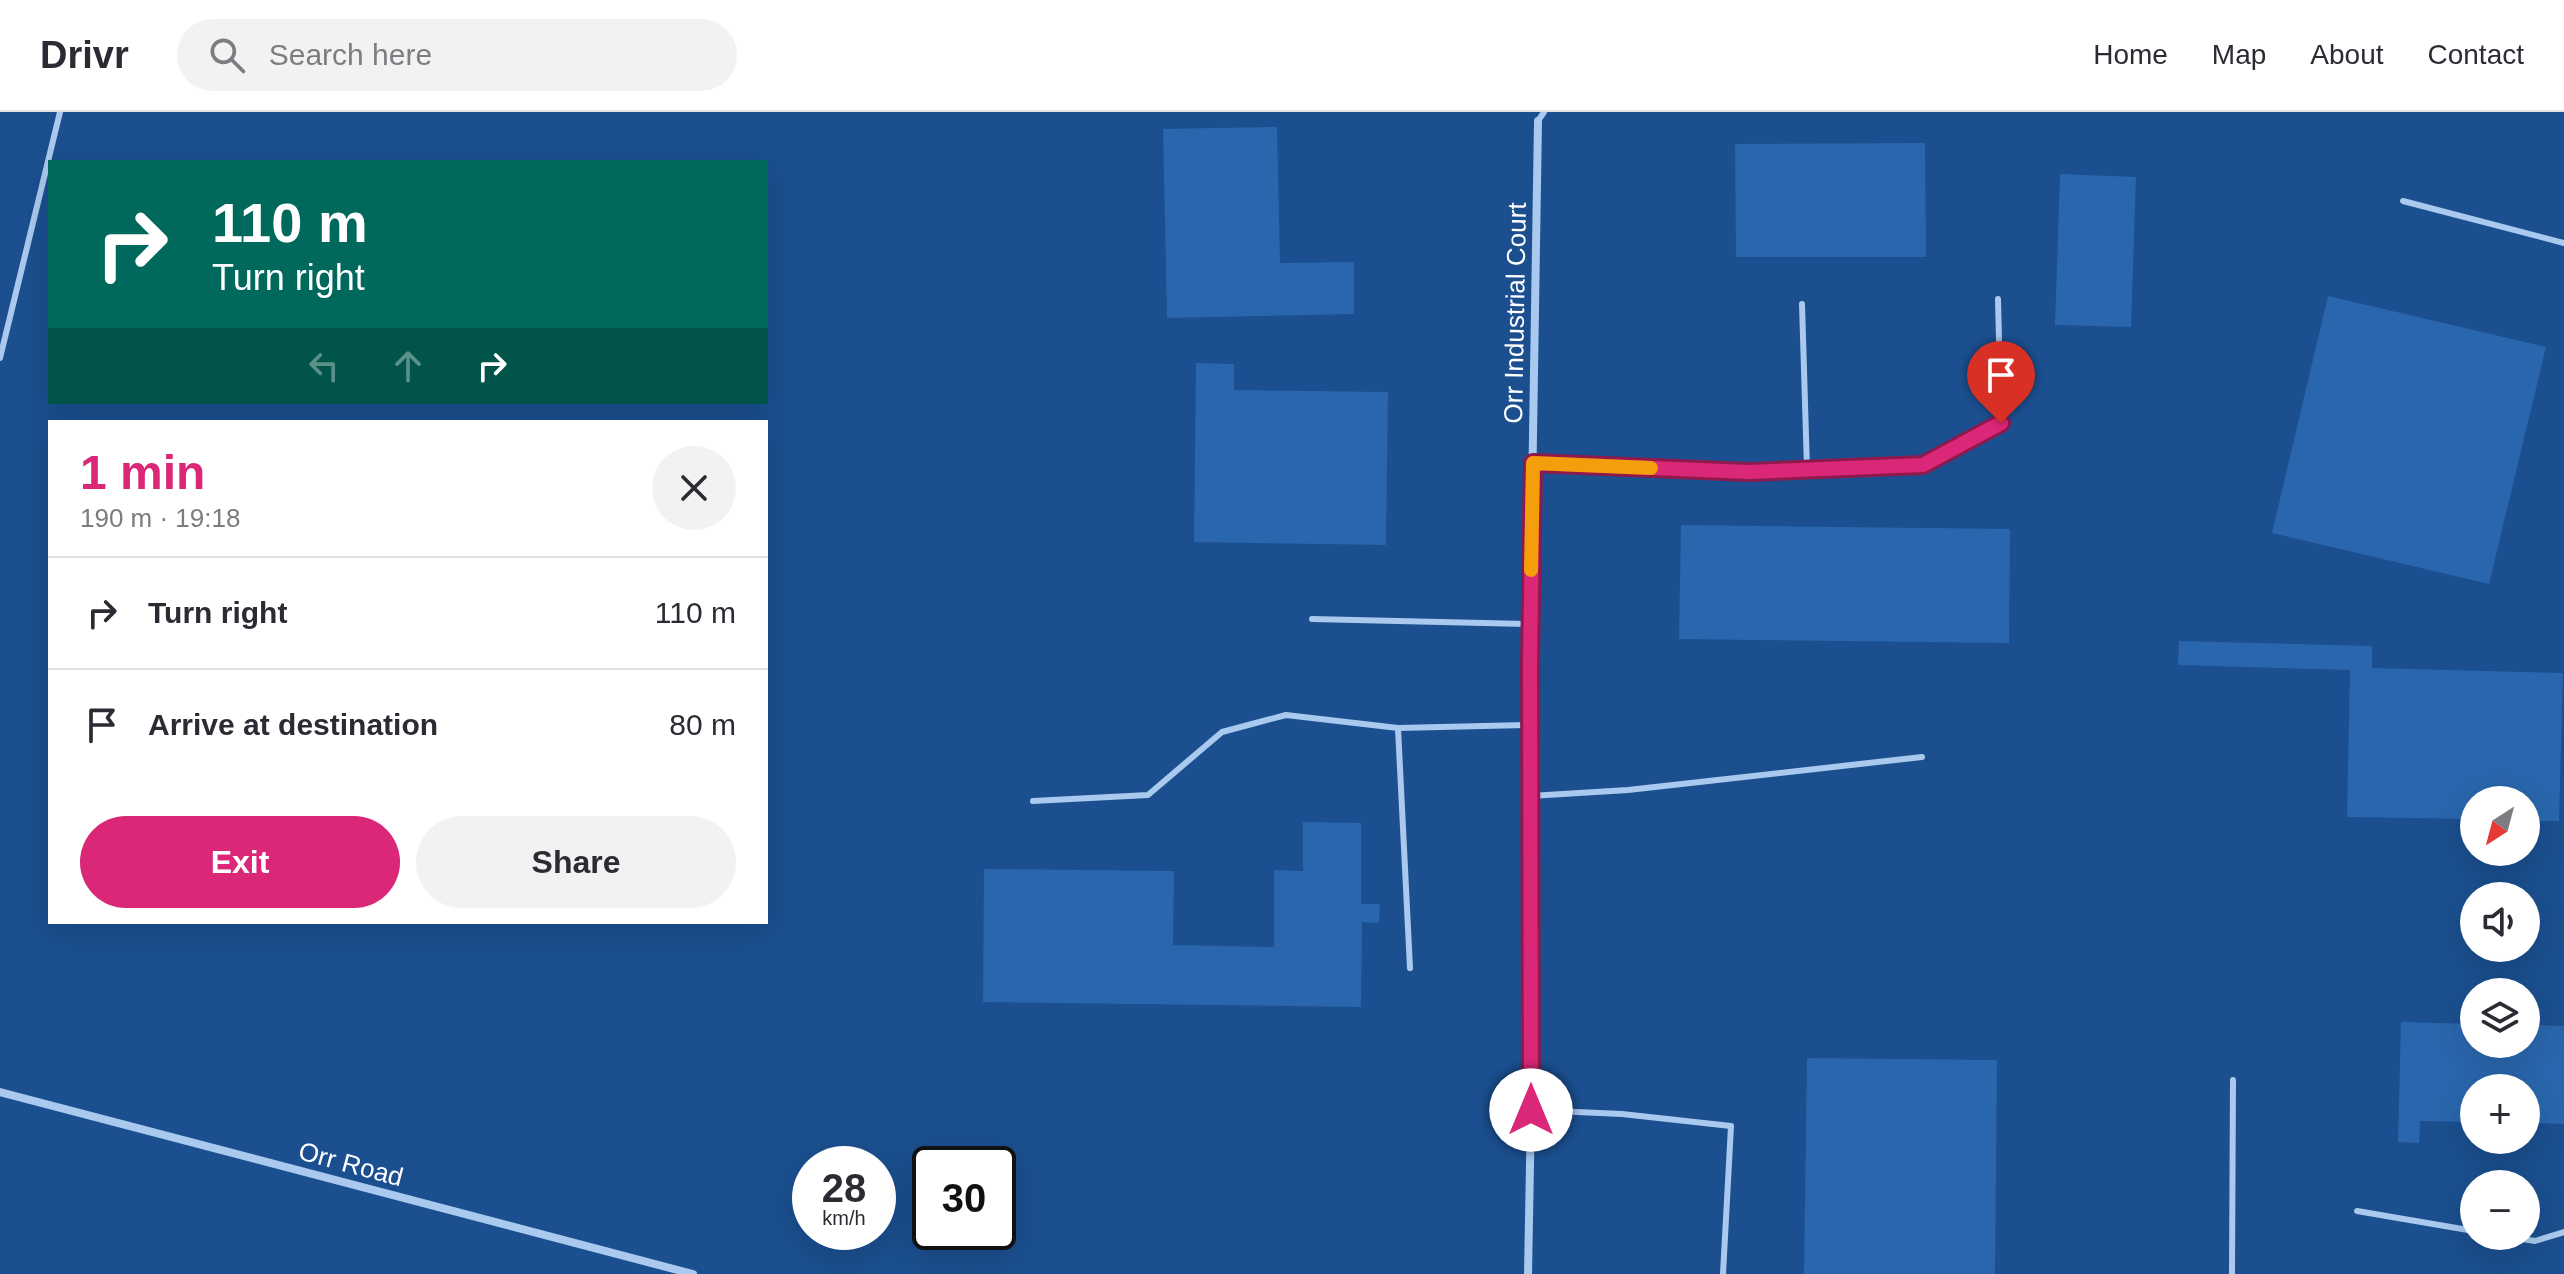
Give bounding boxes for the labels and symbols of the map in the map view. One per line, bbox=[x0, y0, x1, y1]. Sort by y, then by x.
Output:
street label: Orr Industrial Court bbox=[1498, 201, 1532, 424]
pin bbox=[1967, 341, 2035, 423]
north arrow bbox=[2460, 786, 2540, 866]
position arrow bbox=[1489, 1068, 1573, 1152]
street label: Orr Road bbox=[295, 1136, 407, 1192]
speed limit sign: 30 bbox=[912, 1146, 1016, 1250]

